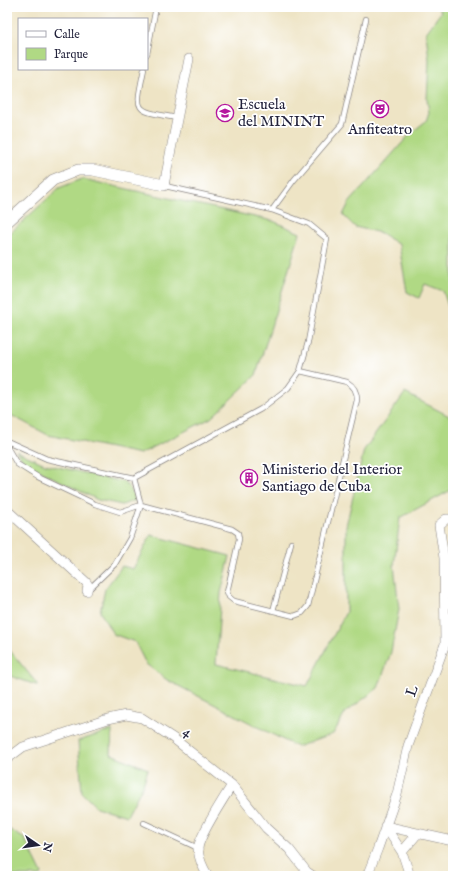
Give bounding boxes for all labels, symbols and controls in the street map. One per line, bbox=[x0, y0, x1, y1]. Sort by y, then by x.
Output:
legend bbox=[18, 18, 148, 70]
text: Calle bbox=[54, 27, 80, 42]
text: Parque bbox=[54, 47, 89, 63]
place label: Escuela del MININT bbox=[238, 95, 324, 131]
theatre icon: Anfiteatro bbox=[370, 99, 390, 119]
school or university icon: Escuela del MININT bbox=[215, 103, 235, 123]
place label: Anfiteatro bbox=[347, 120, 412, 139]
place label: Ministerio del Interior Santiago de Cuba bbox=[262, 460, 402, 496]
building icon: Ministerio del Interior Santiago de Cuba bbox=[239, 468, 259, 488]
street label: L bbox=[401, 683, 423, 699]
street label: 4 bbox=[179, 722, 197, 742]
north arrow bbox=[18, 825, 58, 865]
text: N bbox=[39, 840, 55, 854]

